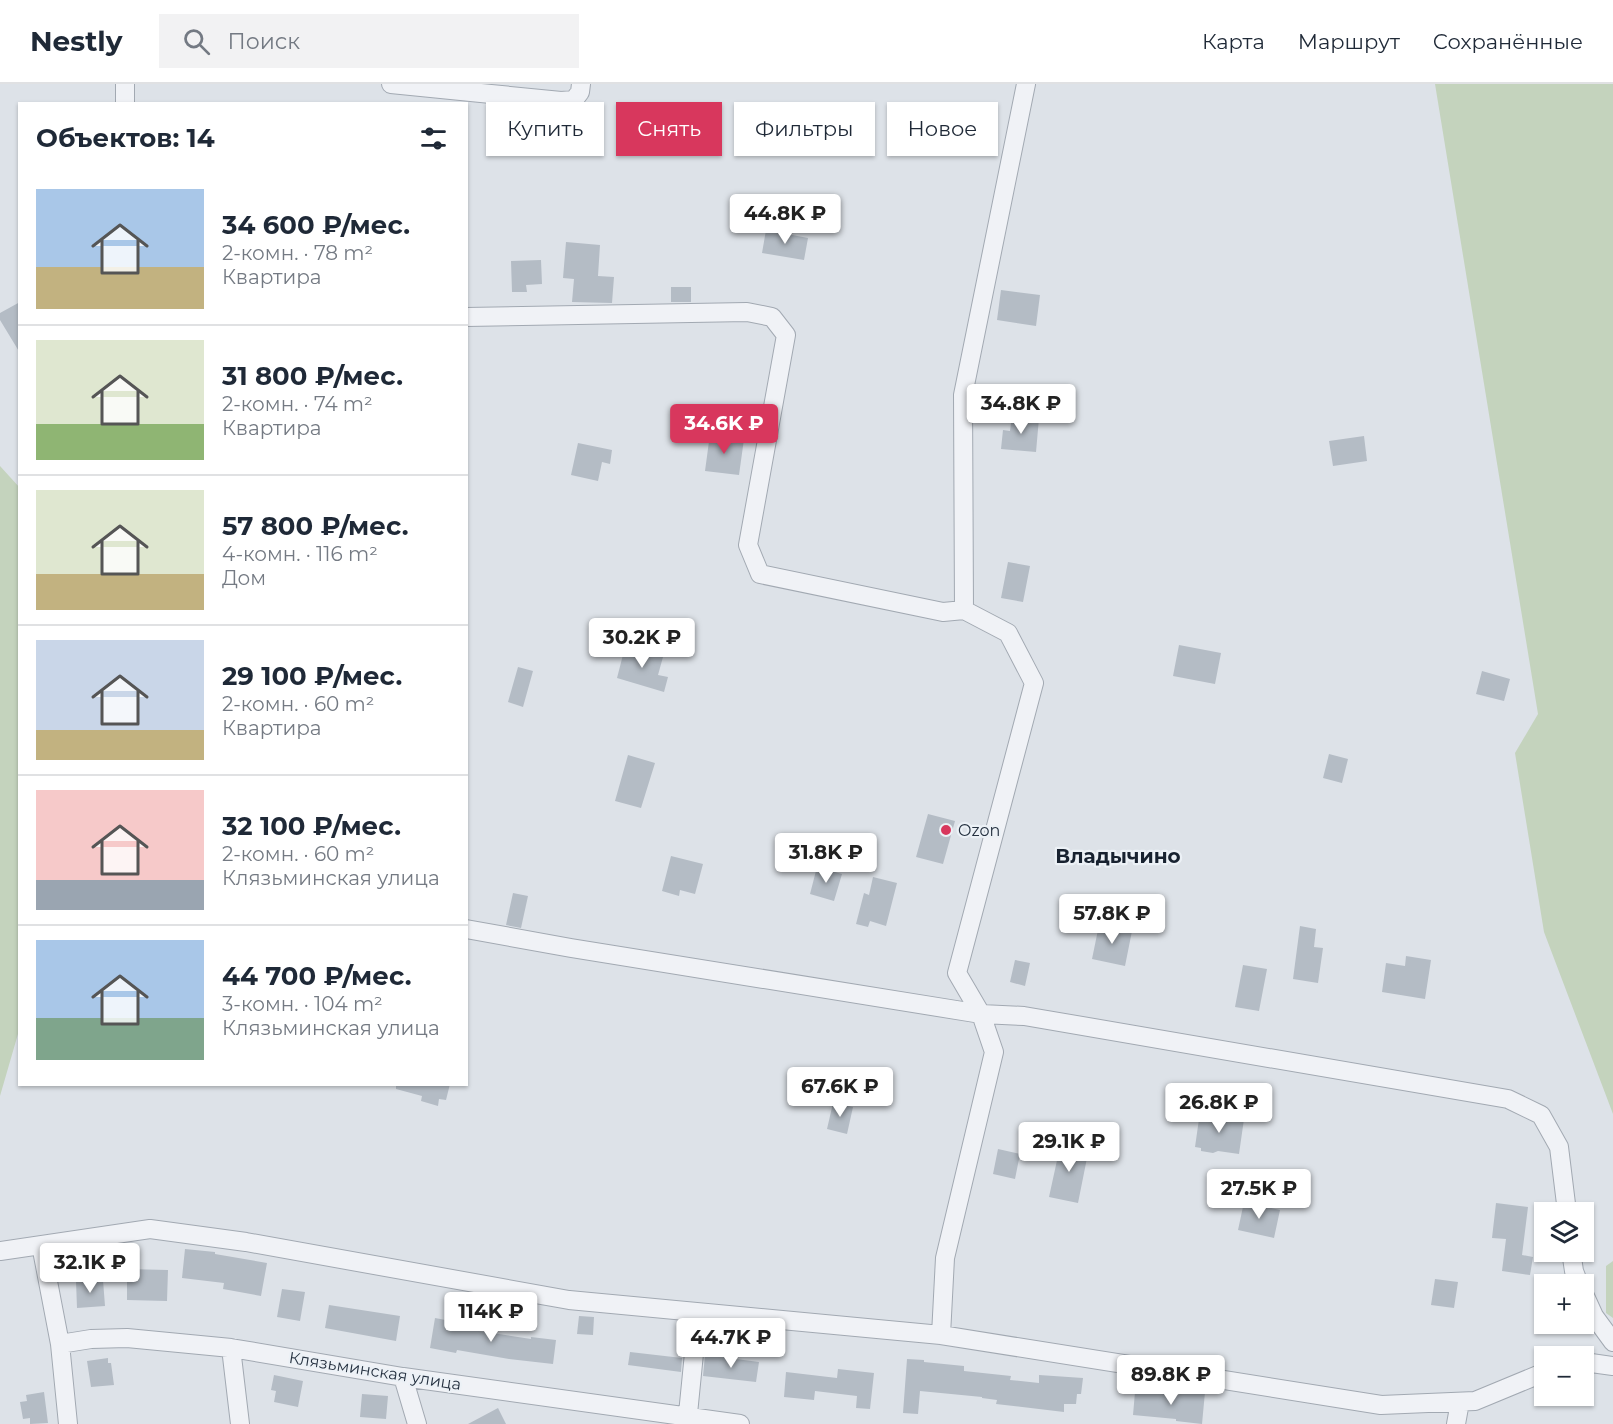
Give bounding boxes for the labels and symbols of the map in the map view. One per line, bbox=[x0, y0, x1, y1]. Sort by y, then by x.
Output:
pin: 44.8K ₽ bbox=[730, 194, 840, 245]
pin: 34.8K ₽ bbox=[966, 384, 1076, 435]
pin: 34.6K ₽ bbox=[669, 404, 779, 455]
pin: 30.2K ₽ bbox=[587, 618, 697, 669]
place label: Ozon bbox=[958, 821, 1000, 840]
marker: Ozon bbox=[939, 823, 953, 837]
pin: 31.8K ₽ bbox=[771, 833, 881, 884]
district label: Владычино bbox=[1055, 844, 1181, 868]
pin: 57.8K ₽ bbox=[1057, 894, 1167, 945]
pin: 67.6K ₽ bbox=[785, 1067, 895, 1118]
pin: 26.8K ₽ bbox=[1164, 1083, 1274, 1134]
pin: 29.1K ₽ bbox=[1014, 1122, 1124, 1173]
pin: 27.5K ₽ bbox=[1204, 1169, 1314, 1220]
pin: 32.1K ₽ bbox=[35, 1243, 145, 1294]
pin: 114K ₽ bbox=[442, 1292, 540, 1343]
pin: 44.7K ₽ bbox=[676, 1318, 786, 1369]
street label: Клязьминская улица bbox=[288, 1348, 462, 1394]
pin: 89.8K ₽ bbox=[1116, 1355, 1226, 1406]

